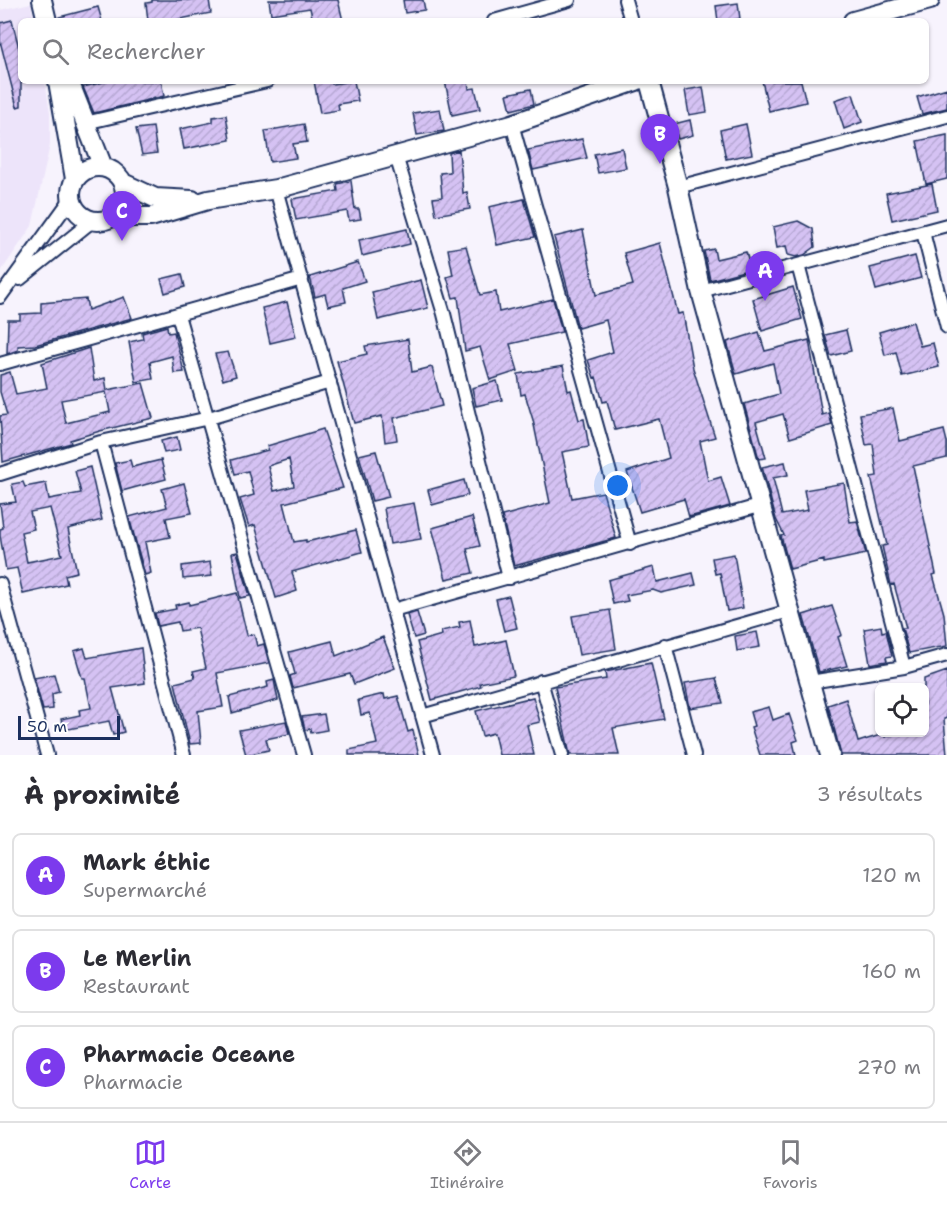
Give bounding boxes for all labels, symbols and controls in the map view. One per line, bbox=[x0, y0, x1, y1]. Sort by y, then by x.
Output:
search box bbox=[18, 18, 929, 84]
icon: search bbox=[39, 35, 72, 68]
text: Rechercher bbox=[87, 37, 206, 66]
pin: B bbox=[640, 114, 680, 164]
pin: C bbox=[102, 192, 142, 241]
pin: A bbox=[746, 252, 784, 301]
your location bbox=[603, 471, 632, 500]
map controls bbox=[875, 683, 929, 737]
button: locate bbox=[875, 683, 929, 737]
scale bar bbox=[18, 713, 120, 740]
text: 50 m bbox=[27, 716, 67, 737]
text: À proximité bbox=[24, 777, 180, 812]
text: 3 résultats bbox=[817, 781, 923, 807]
text: Mark éthic bbox=[83, 848, 210, 877]
text: A bbox=[38, 862, 53, 888]
text: 120 m bbox=[862, 862, 921, 888]
text: Supermarché bbox=[83, 877, 207, 903]
text: Le Merlin bbox=[83, 944, 191, 973]
text: B bbox=[39, 958, 52, 984]
text: 160 m bbox=[862, 958, 921, 984]
text: Restaurant bbox=[83, 973, 190, 999]
text: Pharmacie Oceane bbox=[83, 1040, 295, 1069]
text: C bbox=[39, 1054, 52, 1080]
text: 270 m bbox=[857, 1054, 921, 1080]
text: Pharmacie bbox=[83, 1069, 183, 1095]
tab: Carte bbox=[129, 1136, 171, 1193]
tab: Itinéraire bbox=[430, 1136, 504, 1193]
tab: Favoris bbox=[763, 1136, 818, 1193]

